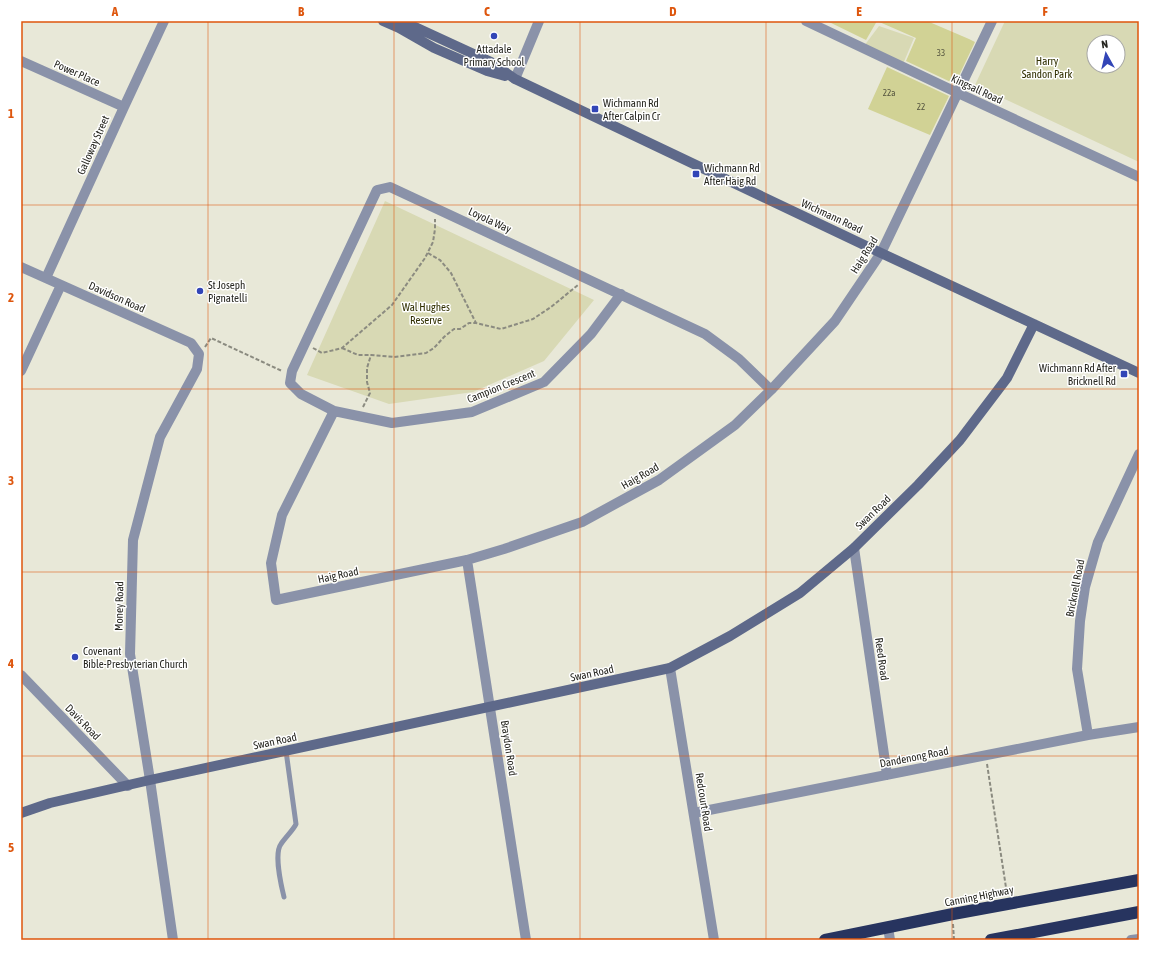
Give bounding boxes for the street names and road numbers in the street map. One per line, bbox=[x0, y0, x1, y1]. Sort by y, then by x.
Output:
street label: Power Place bbox=[52, 58, 102, 88]
street label: Kingsall Road bbox=[949, 72, 1005, 106]
street label: Galloway Street bbox=[75, 114, 111, 176]
street label: Wichmann Road bbox=[799, 197, 865, 235]
street label: Loyola Way bbox=[467, 205, 514, 235]
street label: Haig Road bbox=[848, 234, 880, 276]
street label: Davidson Road bbox=[87, 279, 147, 315]
street label: Campion Crescent bbox=[465, 367, 537, 405]
street label: Haig Road bbox=[619, 460, 661, 492]
street label: Swan Road bbox=[853, 492, 893, 532]
street label: Bricknell Road bbox=[1064, 558, 1086, 618]
street label: Haig Road bbox=[317, 565, 359, 585]
street label: Money Road bbox=[113, 581, 125, 631]
street label: Reed Road bbox=[873, 637, 891, 681]
street label: Swan Road bbox=[569, 663, 615, 683]
street label: Davis Road bbox=[63, 702, 103, 742]
street label: Braydon Road bbox=[499, 719, 519, 777]
street label: Swan Road bbox=[252, 731, 298, 751]
street label: Dandenong Road bbox=[879, 744, 949, 770]
street label: Redcourt Road bbox=[693, 772, 715, 832]
street label: Canning Highway bbox=[944, 883, 1015, 909]

